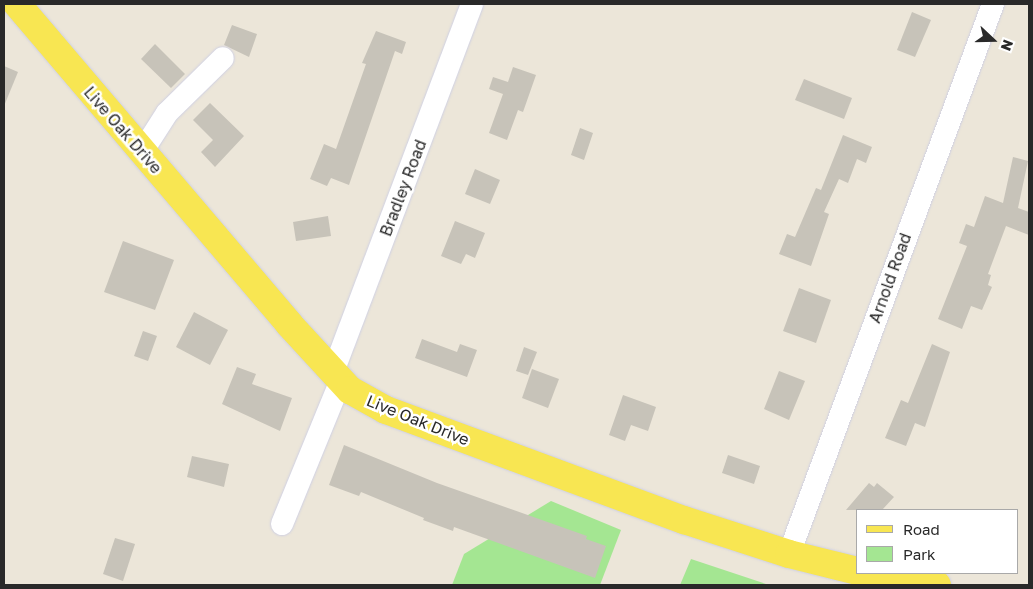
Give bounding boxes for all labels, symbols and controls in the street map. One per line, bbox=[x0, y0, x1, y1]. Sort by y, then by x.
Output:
north arrow bbox=[968, 15, 1018, 65]
text: N bbox=[998, 38, 1017, 54]
street label: Live Oak Drive bbox=[80, 83, 166, 177]
street label: Bradley Road bbox=[376, 137, 430, 239]
street label: Arnold Road bbox=[865, 230, 915, 326]
street label: Live Oak Drive bbox=[364, 391, 472, 449]
legend bbox=[856, 509, 1018, 574]
text: Road bbox=[903, 520, 940, 538]
text: Park bbox=[903, 545, 935, 563]

